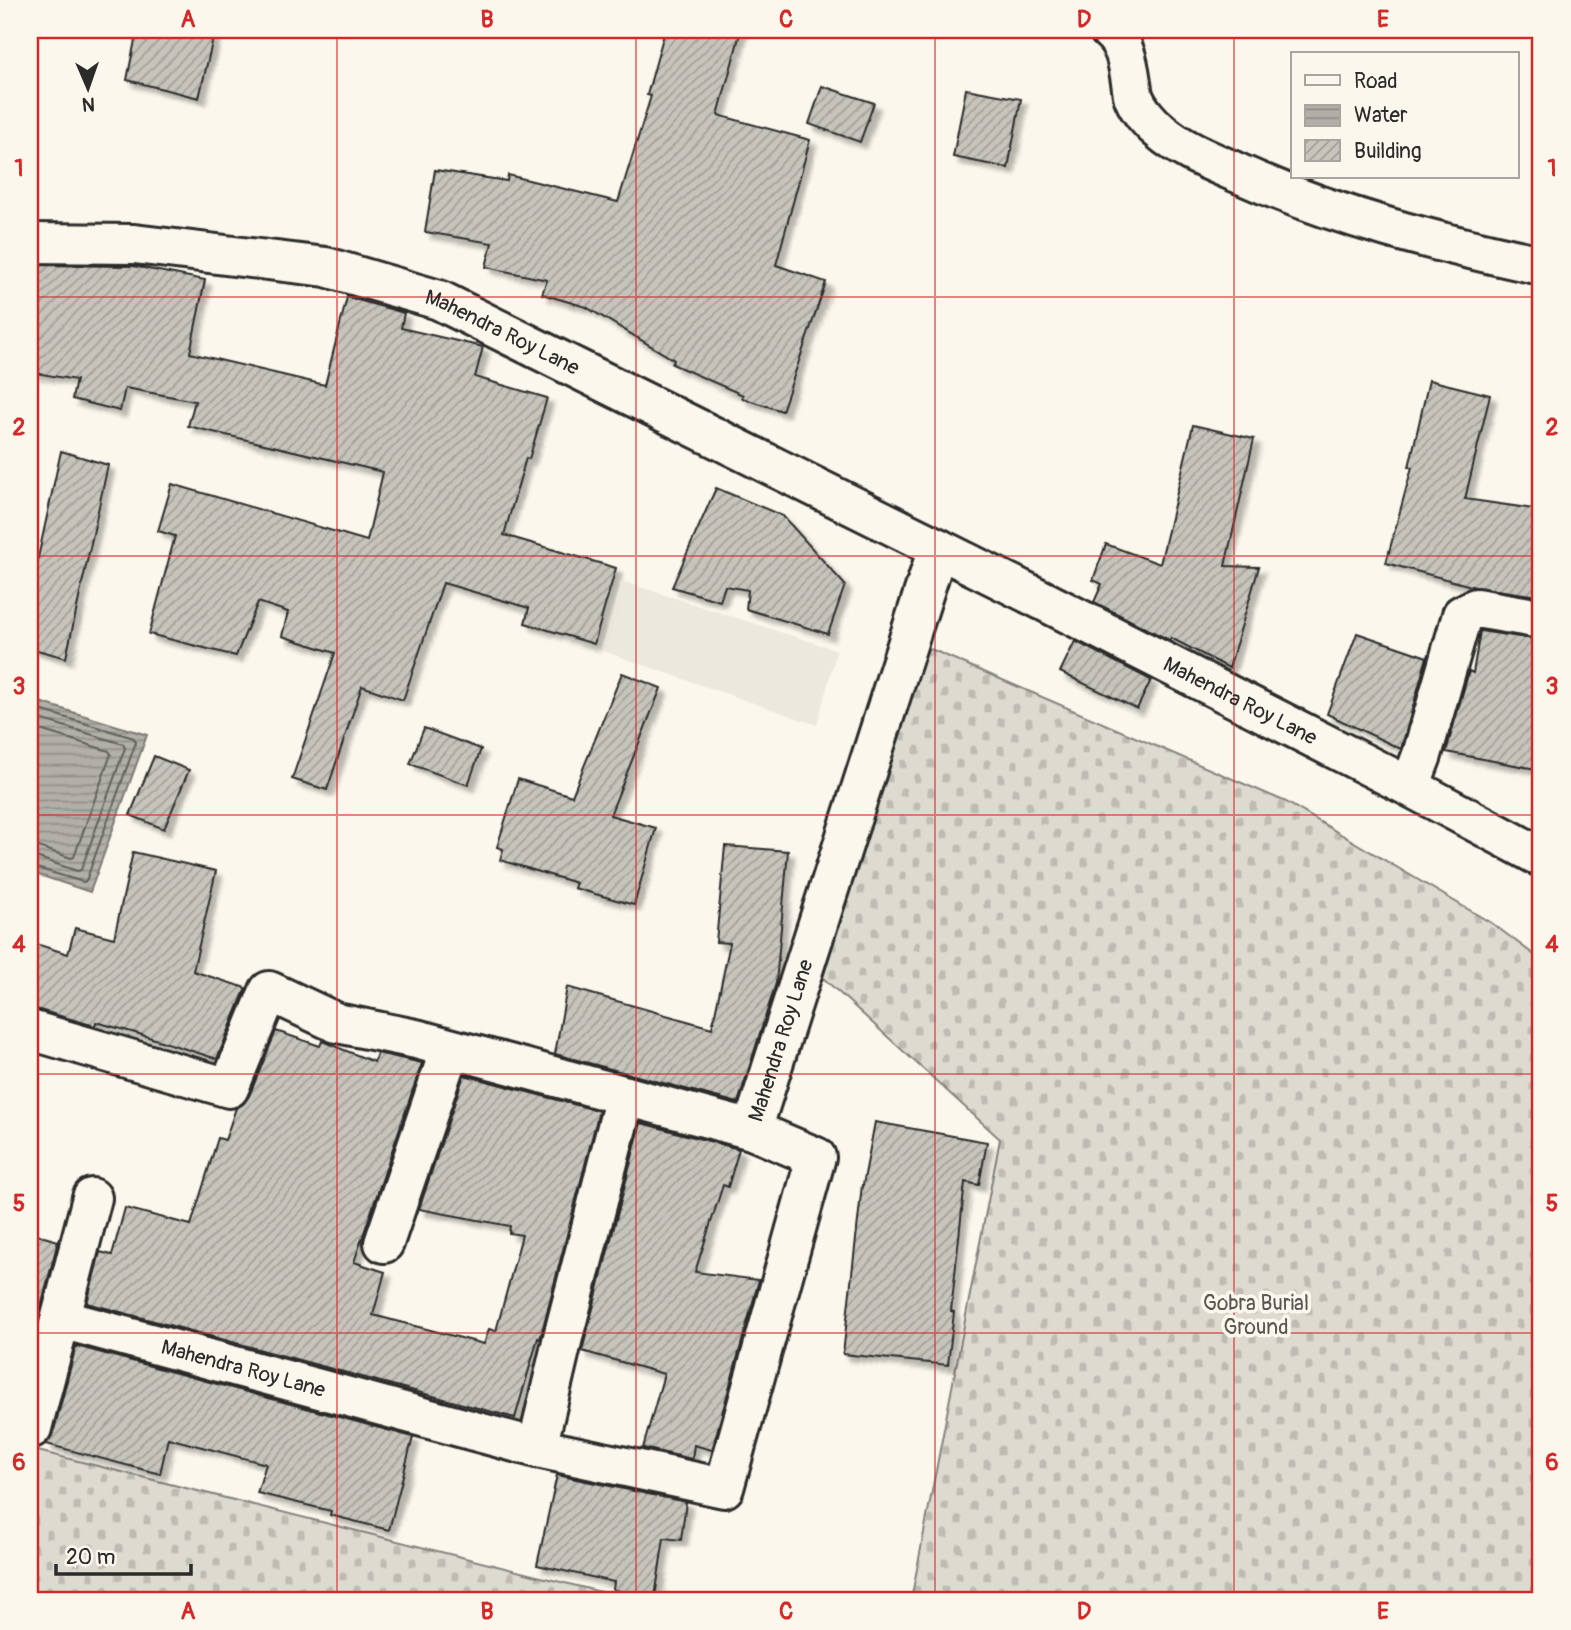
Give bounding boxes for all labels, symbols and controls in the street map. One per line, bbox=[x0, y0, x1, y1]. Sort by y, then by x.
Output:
text: A bbox=[181, 5, 196, 34]
text: B bbox=[480, 5, 494, 34]
text: C bbox=[779, 5, 793, 34]
text: D bbox=[1077, 5, 1091, 34]
text: E bbox=[1377, 5, 1389, 34]
north arrow bbox=[52, 52, 122, 122]
legend bbox=[1291, 52, 1518, 178]
text: Road bbox=[1354, 68, 1398, 95]
text: N bbox=[82, 92, 95, 116]
text: Water bbox=[1354, 102, 1408, 129]
text: Building bbox=[1354, 138, 1421, 165]
text: 1 bbox=[15, 154, 24, 183]
text: 1 bbox=[1548, 154, 1557, 183]
street label: Mahendra Roy Lane bbox=[422, 283, 585, 382]
text: 2 bbox=[13, 413, 26, 442]
text: 2 bbox=[1546, 413, 1559, 442]
street label: Mahendra Roy Lane bbox=[1159, 650, 1322, 751]
text: 3 bbox=[13, 672, 25, 701]
text: 3 bbox=[1546, 672, 1558, 701]
text: 4 bbox=[12, 930, 26, 959]
text: 4 bbox=[1545, 930, 1559, 959]
street label: Mahendra Roy Lane bbox=[742, 955, 819, 1125]
text: 5 bbox=[13, 1189, 25, 1218]
text: 5 bbox=[1546, 1189, 1558, 1218]
park label: Gobra Burial Ground bbox=[1203, 1290, 1309, 1341]
street label: Mahendra Roy Lane bbox=[158, 1333, 329, 1404]
text: 6 bbox=[12, 1448, 26, 1477]
text: 6 bbox=[1545, 1448, 1559, 1477]
scale bar bbox=[56, 1532, 191, 1576]
text: 20 m bbox=[66, 1544, 115, 1571]
text: A bbox=[181, 1597, 196, 1626]
text: B bbox=[480, 1597, 494, 1626]
text: C bbox=[779, 1597, 793, 1626]
text: D bbox=[1077, 1597, 1091, 1626]
text: E bbox=[1377, 1597, 1389, 1626]

